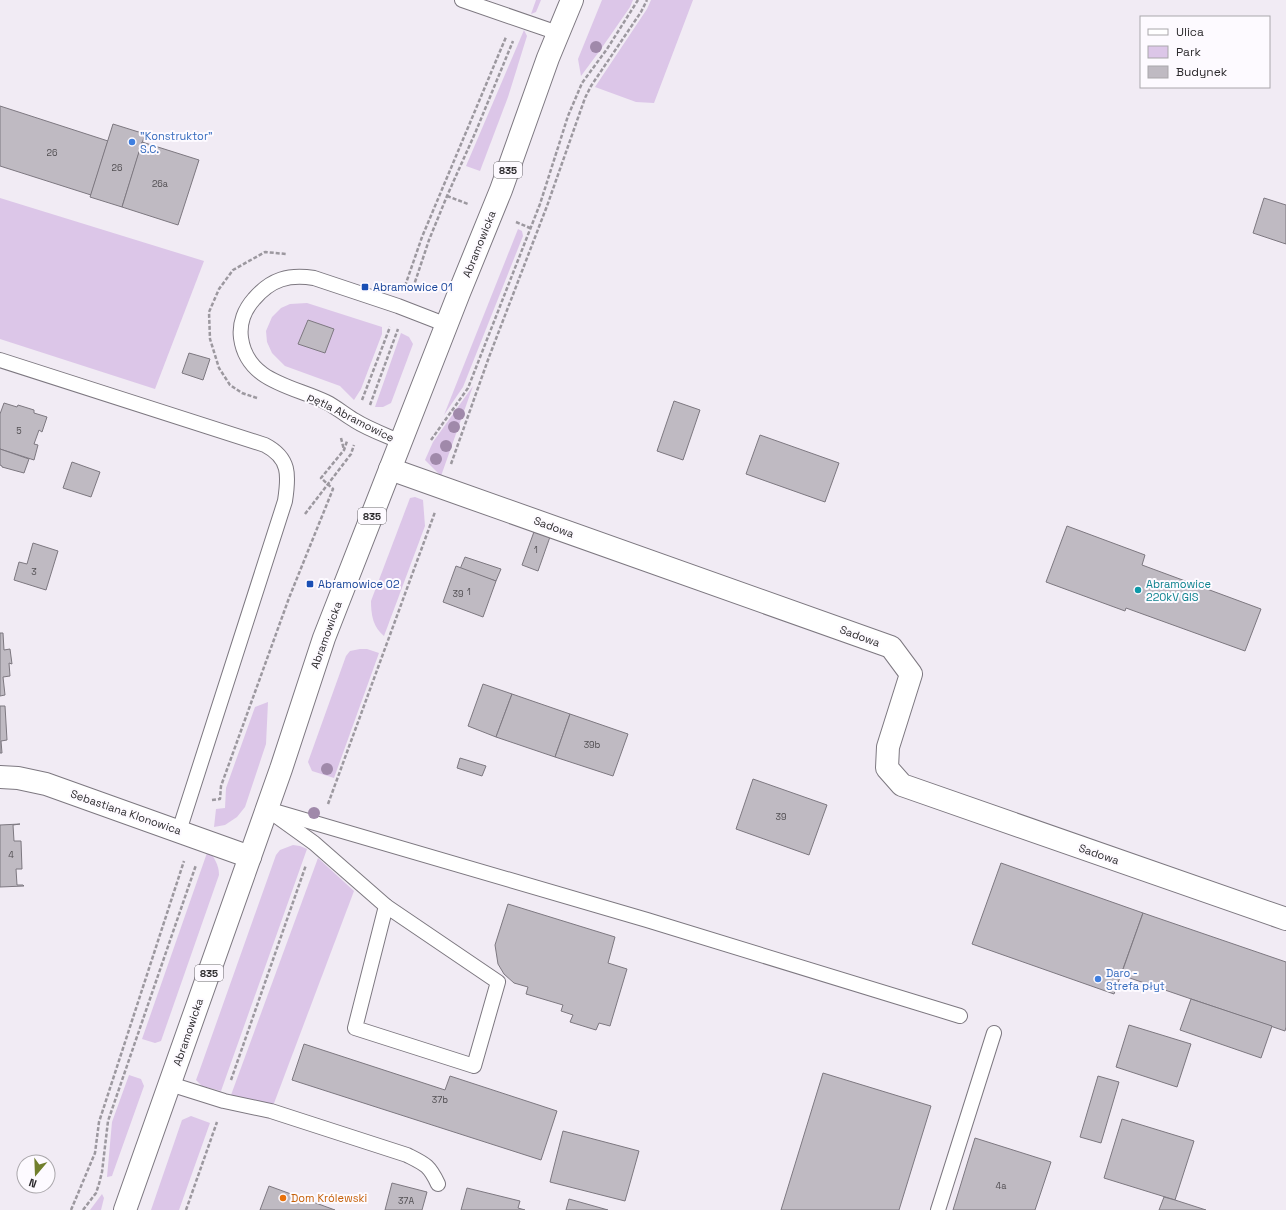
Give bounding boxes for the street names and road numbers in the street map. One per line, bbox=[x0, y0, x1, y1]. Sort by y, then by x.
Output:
road number: 835 bbox=[494, 162, 522, 178]
street label: Abramowicka bbox=[459, 208, 499, 279]
street label: pętla Abramowice bbox=[305, 389, 397, 445]
road number: 835 bbox=[358, 508, 386, 524]
street label: Sadowa bbox=[532, 513, 577, 541]
street label: Abramowicka bbox=[307, 599, 345, 671]
street label: Sadowa bbox=[838, 622, 883, 650]
street label: Sebastiana Klonowica bbox=[69, 786, 184, 838]
street label: Sadowa bbox=[1077, 841, 1122, 868]
road number: 835 bbox=[195, 965, 223, 981]
street label: Abramowicka bbox=[170, 996, 206, 1068]

